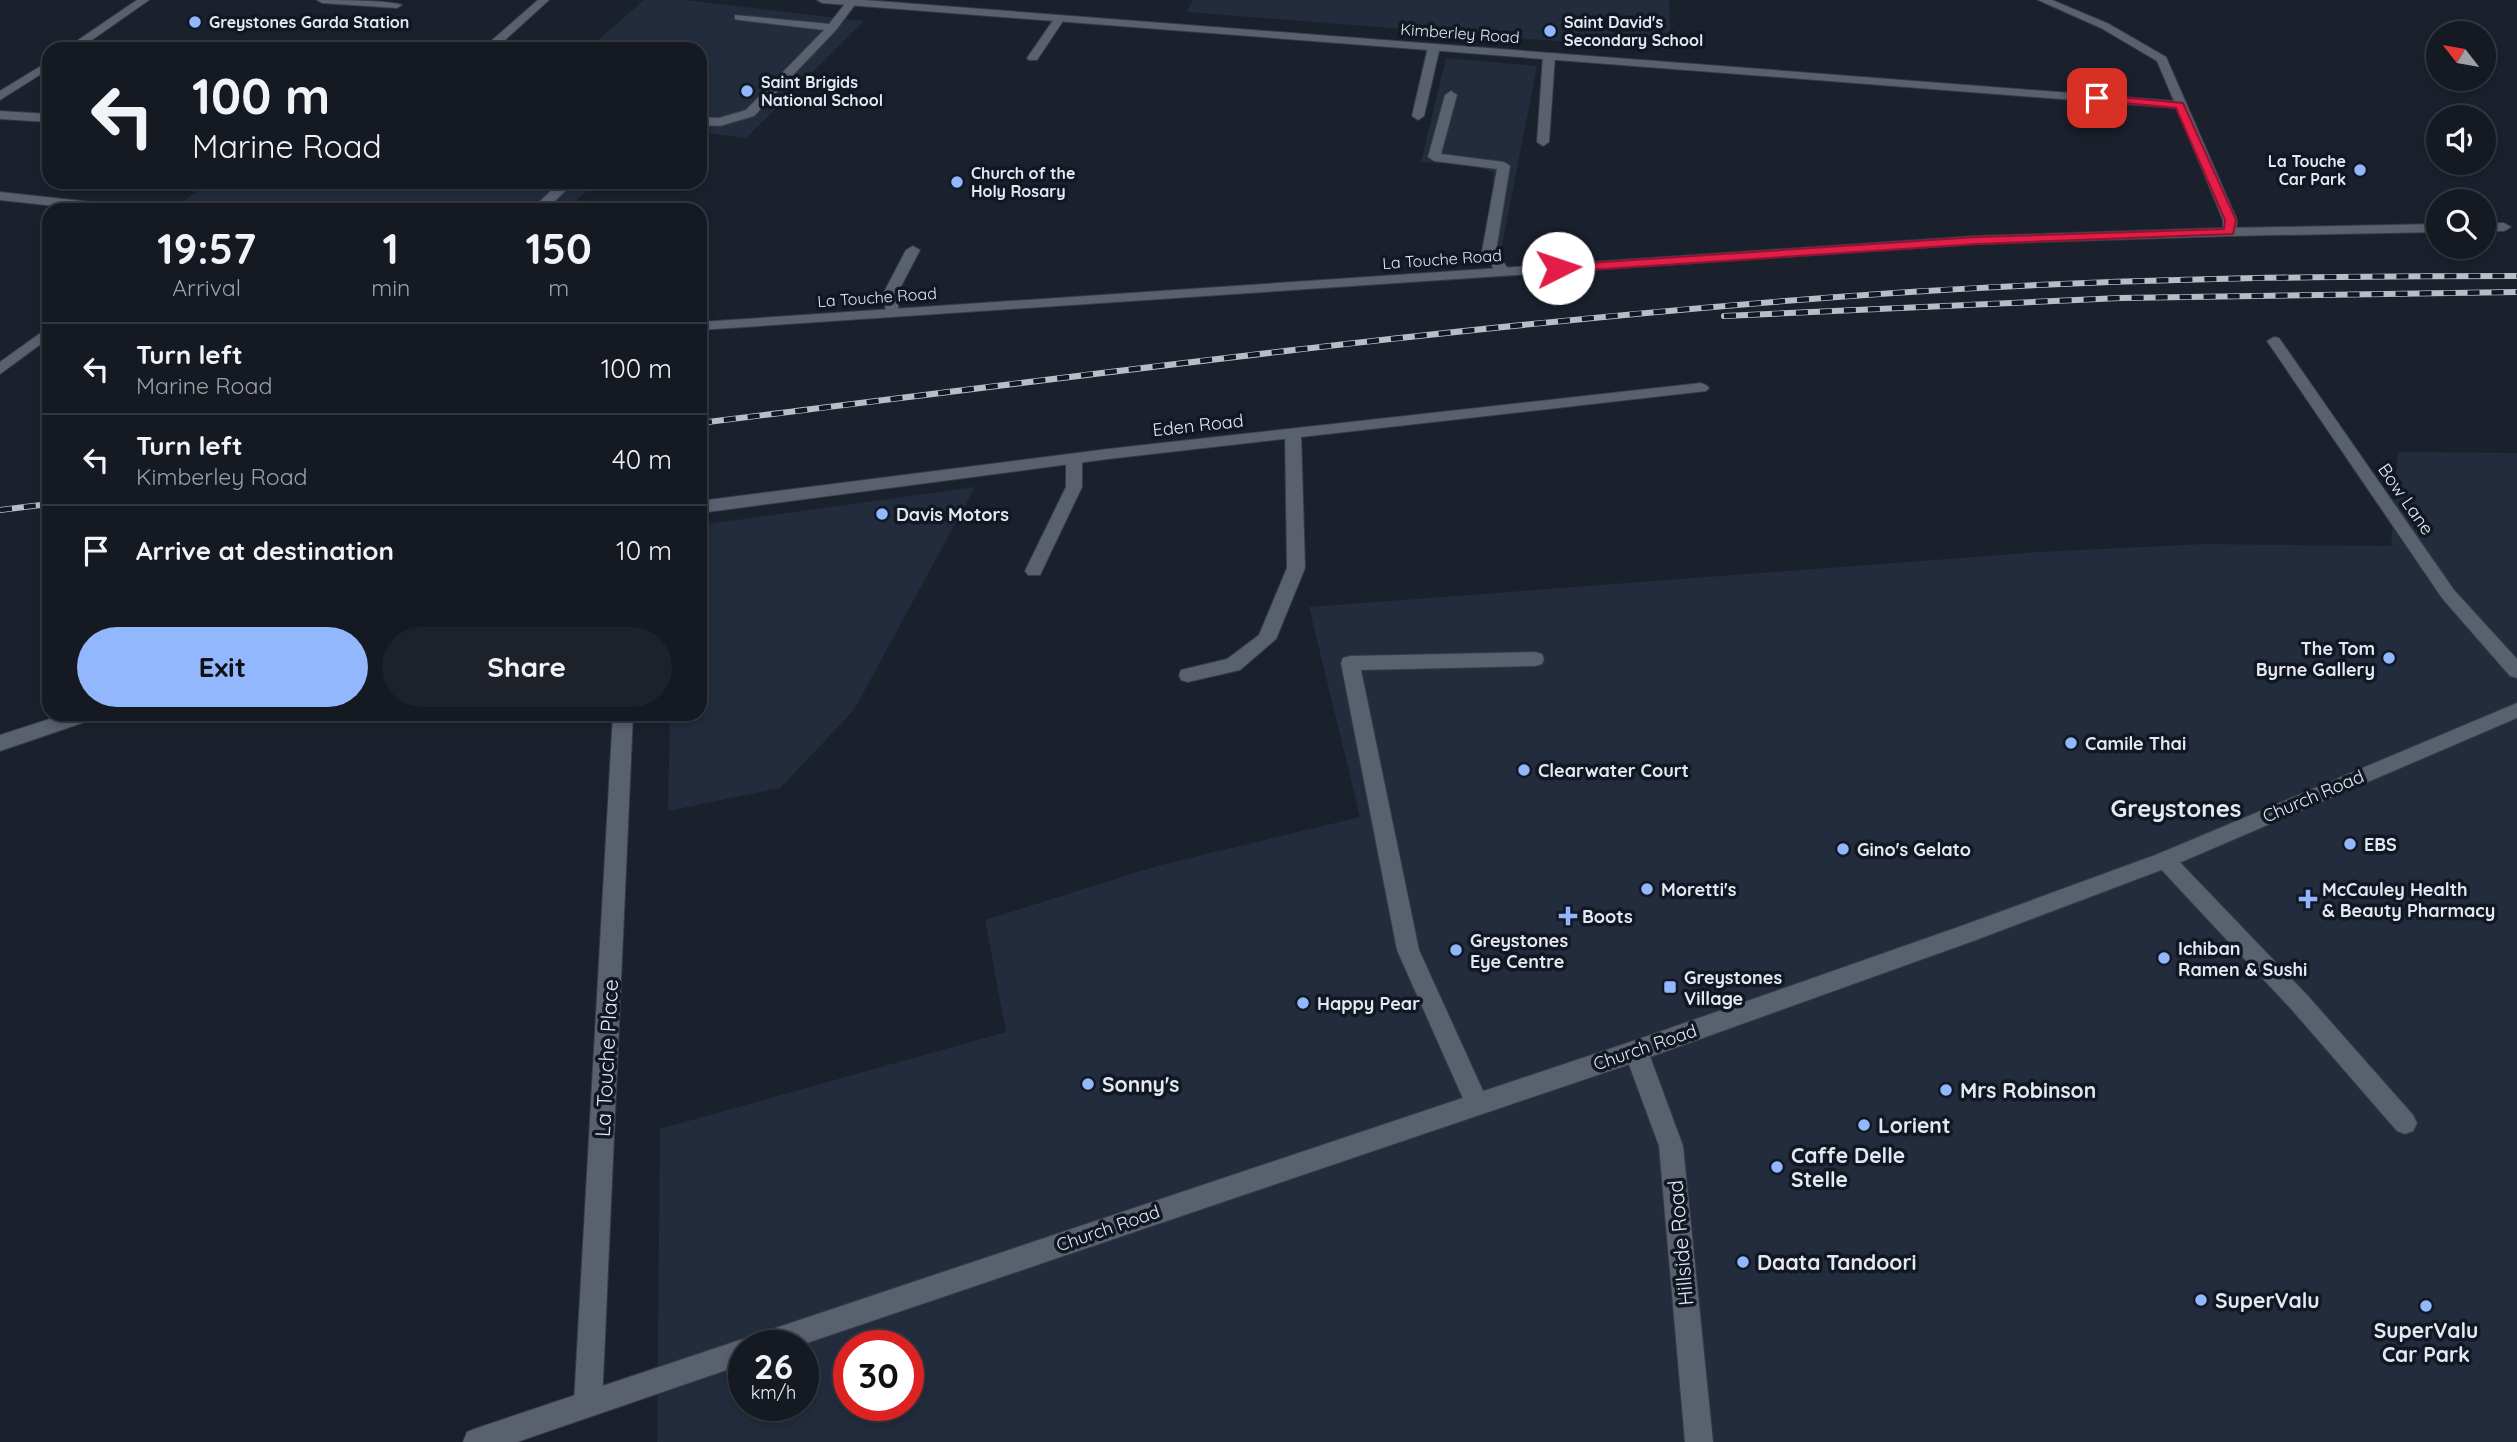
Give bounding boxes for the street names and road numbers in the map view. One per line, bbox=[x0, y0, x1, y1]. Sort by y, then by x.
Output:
street label: Kimberley Road bbox=[1400, 19, 1520, 47]
street label: La Touche Road bbox=[1382, 245, 1502, 273]
street label: La Touche Road bbox=[817, 283, 937, 311]
street label: Eden Road bbox=[1151, 409, 1245, 441]
street label: Bow Lane bbox=[2373, 459, 2439, 539]
street label: Church Road bbox=[2259, 764, 2367, 828]
street label: La Touche Place bbox=[589, 979, 623, 1137]
street label: Church Road bbox=[1590, 1019, 1700, 1075]
street label: Hillside Road bbox=[1662, 1179, 1698, 1307]
street label: Church Road bbox=[1053, 1200, 1163, 1256]

